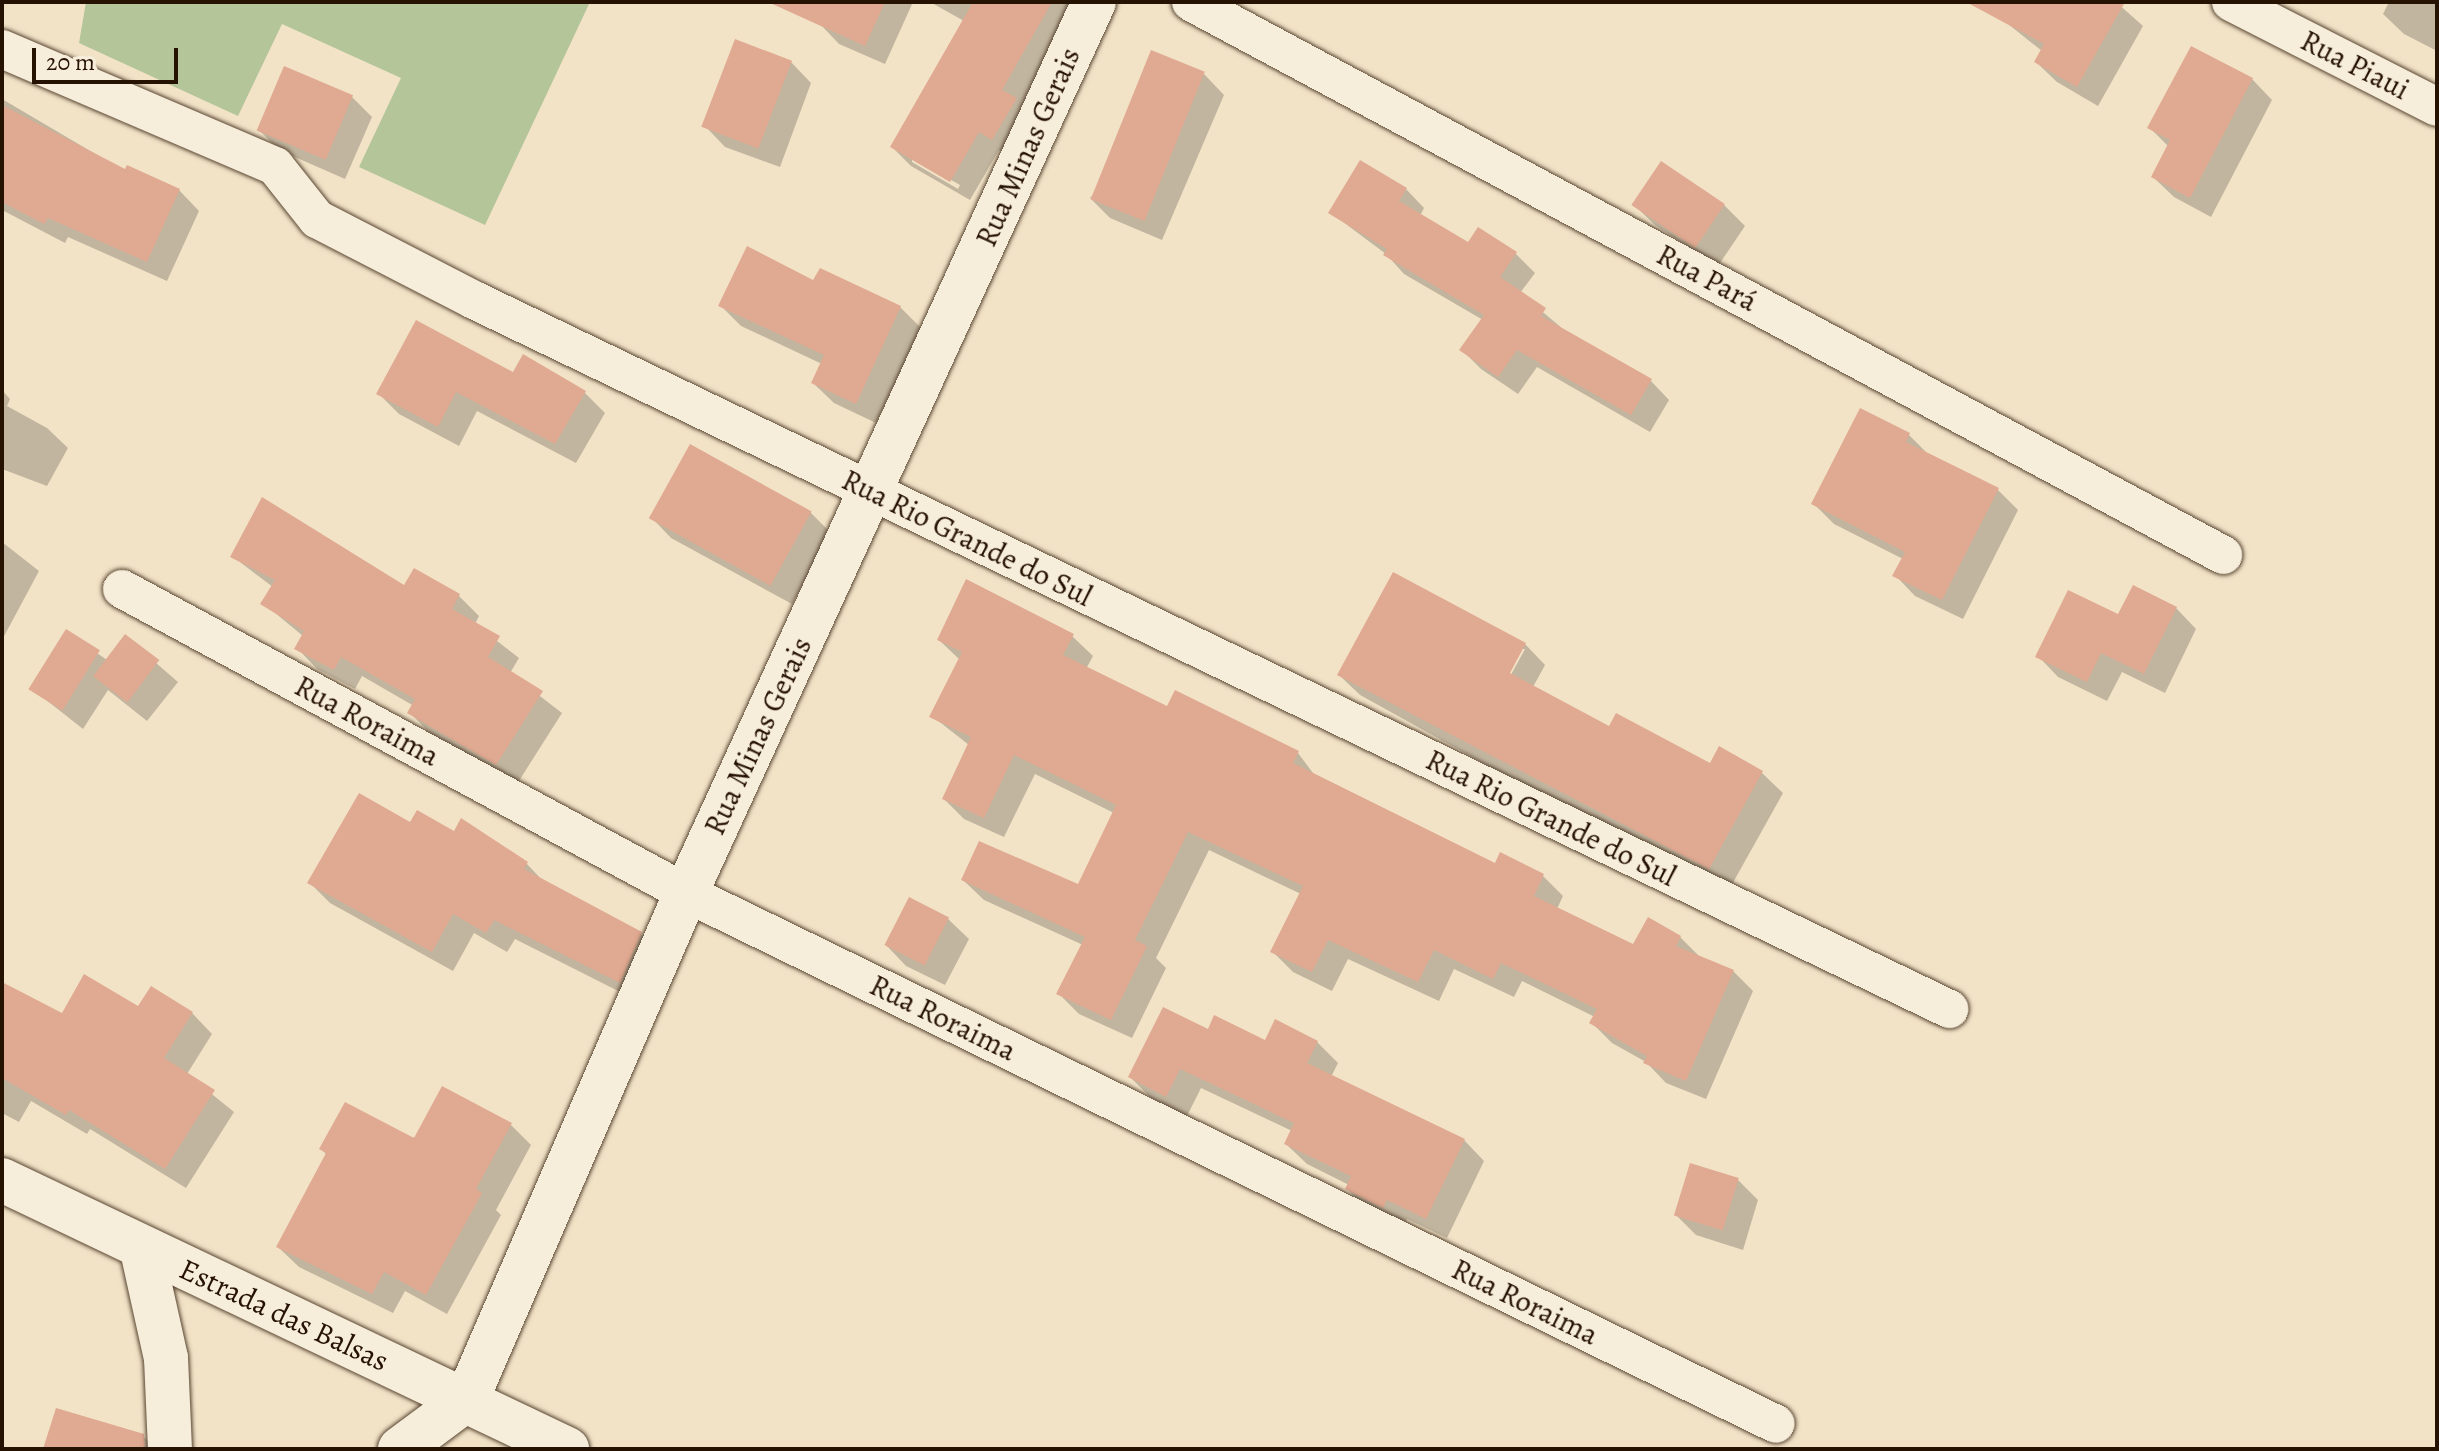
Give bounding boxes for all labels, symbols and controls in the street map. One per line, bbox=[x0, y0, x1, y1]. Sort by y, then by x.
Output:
street label: Rua Piaui bbox=[2295, 22, 2415, 108]
scale bar bbox=[36, 32, 182, 82]
street label: Rua Minas Gerais bbox=[968, 42, 1088, 252]
text: 20 m bbox=[46, 46, 95, 78]
street label: Rua Pará bbox=[1651, 237, 1763, 319]
street label: Rua Rio Grande do Sul bbox=[836, 462, 1098, 614]
street label: Rua Minas Gerais bbox=[696, 631, 820, 841]
street label: Rua Roraima bbox=[289, 668, 445, 774]
street label: Rua Rio Grande do Sul bbox=[1420, 742, 1682, 894]
street label: Rua Roraima bbox=[864, 967, 1022, 1069]
street label: Estrada das Balsas bbox=[174, 1251, 394, 1379]
street label: Rua Roraima bbox=[1446, 1251, 1604, 1353]

